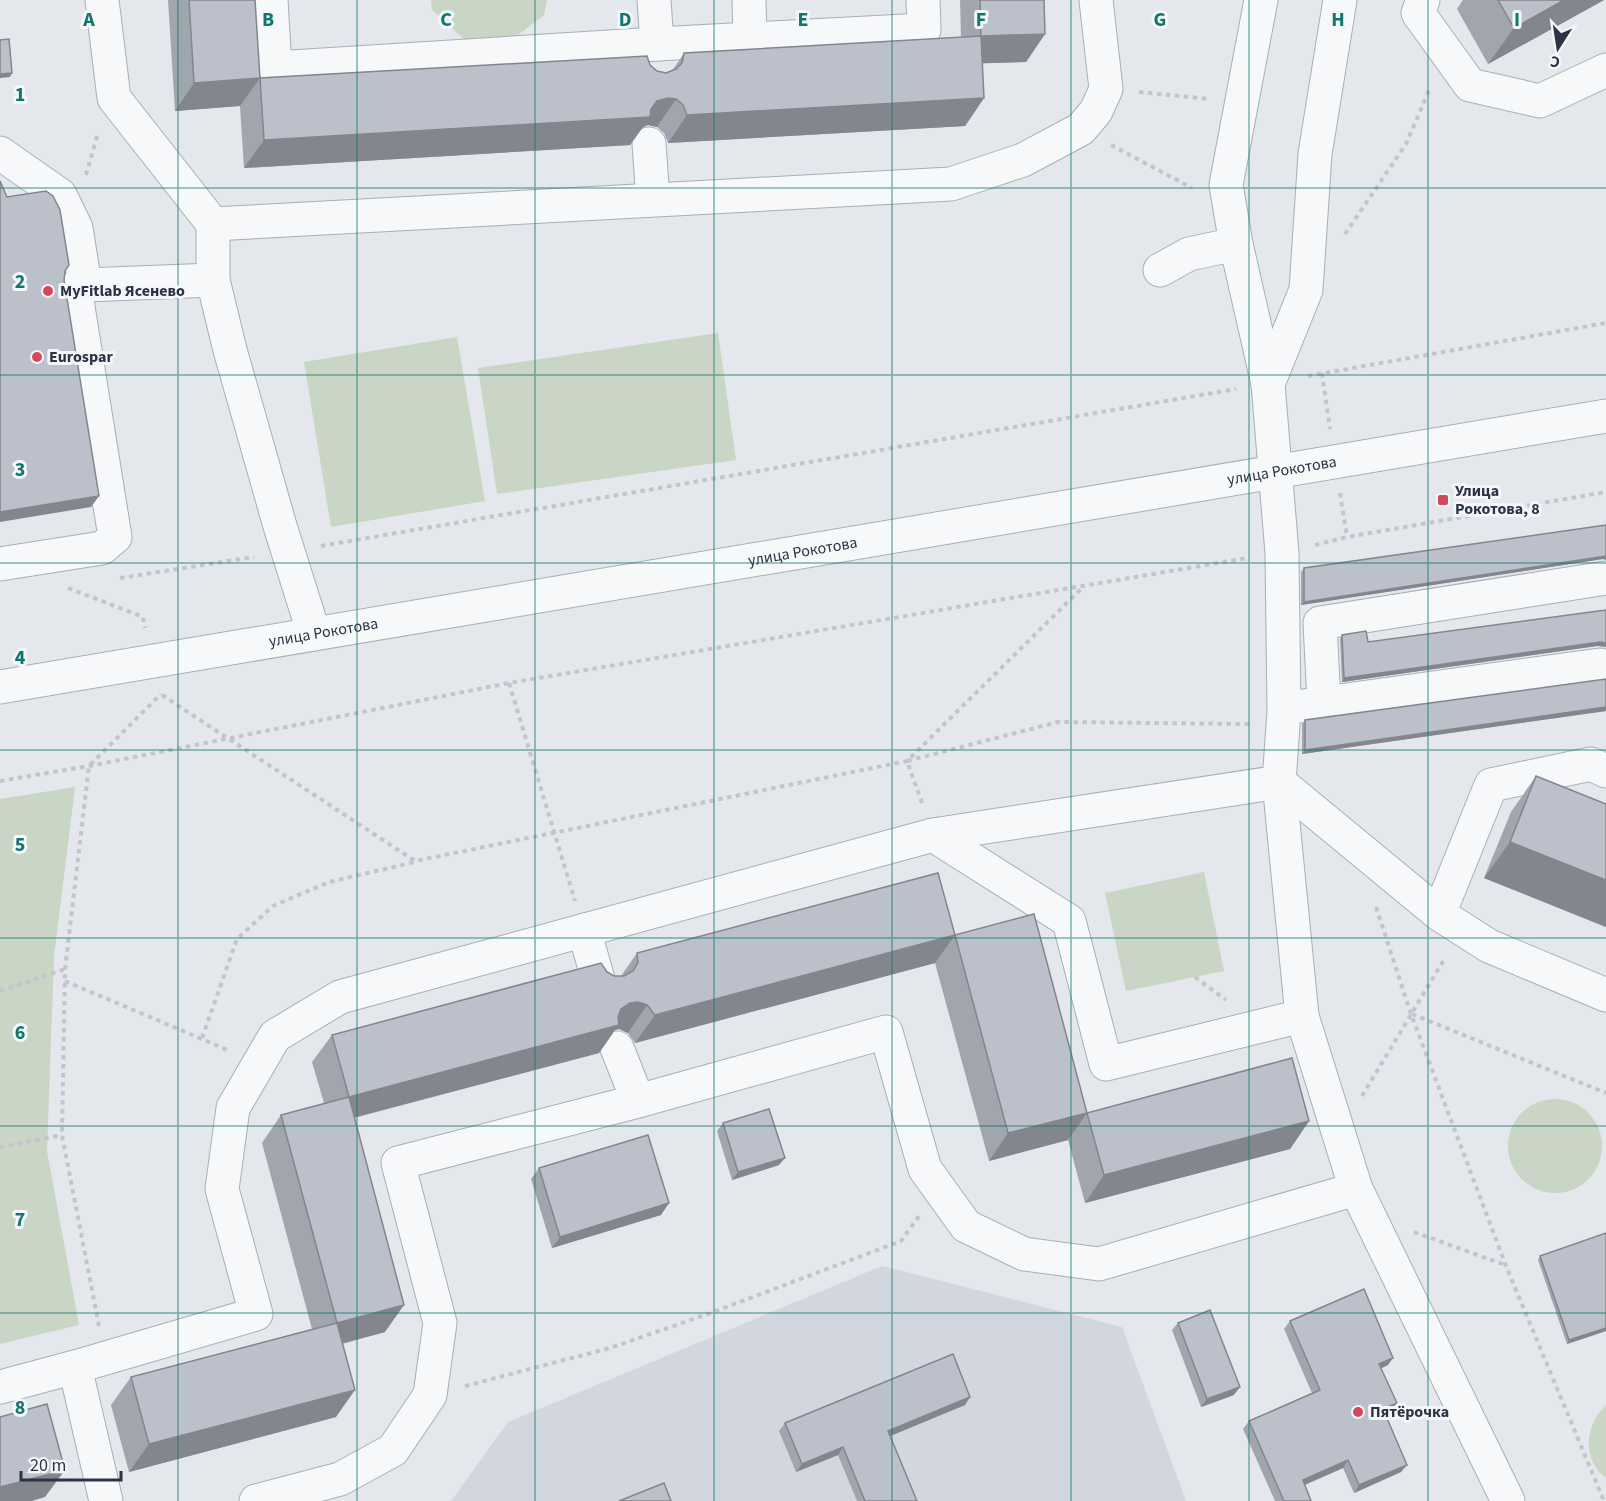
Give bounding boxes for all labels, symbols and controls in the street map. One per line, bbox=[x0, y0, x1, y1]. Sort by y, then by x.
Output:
text: A bbox=[82, 6, 95, 34]
text: B bbox=[262, 6, 274, 34]
text: C bbox=[440, 6, 452, 34]
text: D bbox=[619, 6, 631, 34]
text: E bbox=[798, 6, 808, 34]
text: F bbox=[976, 6, 986, 34]
text: G bbox=[1154, 6, 1166, 34]
text: H bbox=[1331, 6, 1345, 34]
text: I bbox=[1514, 6, 1520, 34]
north arrow bbox=[1528, 18, 1588, 78]
text: С bbox=[1548, 50, 1562, 73]
text: 1 bbox=[15, 81, 25, 109]
text: 2 bbox=[15, 268, 25, 296]
place label: MyFitlab Ясенево bbox=[60, 280, 185, 302]
marker: MyFitlab Ясенево bbox=[41, 284, 55, 298]
place label: Eurospar bbox=[49, 346, 113, 368]
marker: Eurospar bbox=[30, 350, 44, 364]
street label: улица Рокотова bbox=[1225, 451, 1338, 491]
text: 3 bbox=[15, 456, 25, 484]
place label: Улица Рокотова, 8 bbox=[1455, 480, 1540, 520]
marker: Улица Рокотова, 8 bbox=[1436, 493, 1450, 507]
street label: улица Рокотова bbox=[746, 532, 859, 572]
street label: улица Рокотова bbox=[267, 612, 380, 652]
text: 4 bbox=[15, 644, 26, 672]
text: 5 bbox=[15, 831, 25, 859]
text: 6 bbox=[15, 1019, 25, 1047]
text: 7 bbox=[15, 1206, 25, 1234]
text: 8 bbox=[15, 1394, 25, 1422]
place label: Пятёрочка bbox=[1370, 1401, 1449, 1423]
marker: Пятёрочка bbox=[1351, 1405, 1365, 1419]
scale bar bbox=[21, 1444, 122, 1482]
text: 20 m bbox=[30, 1453, 66, 1478]

